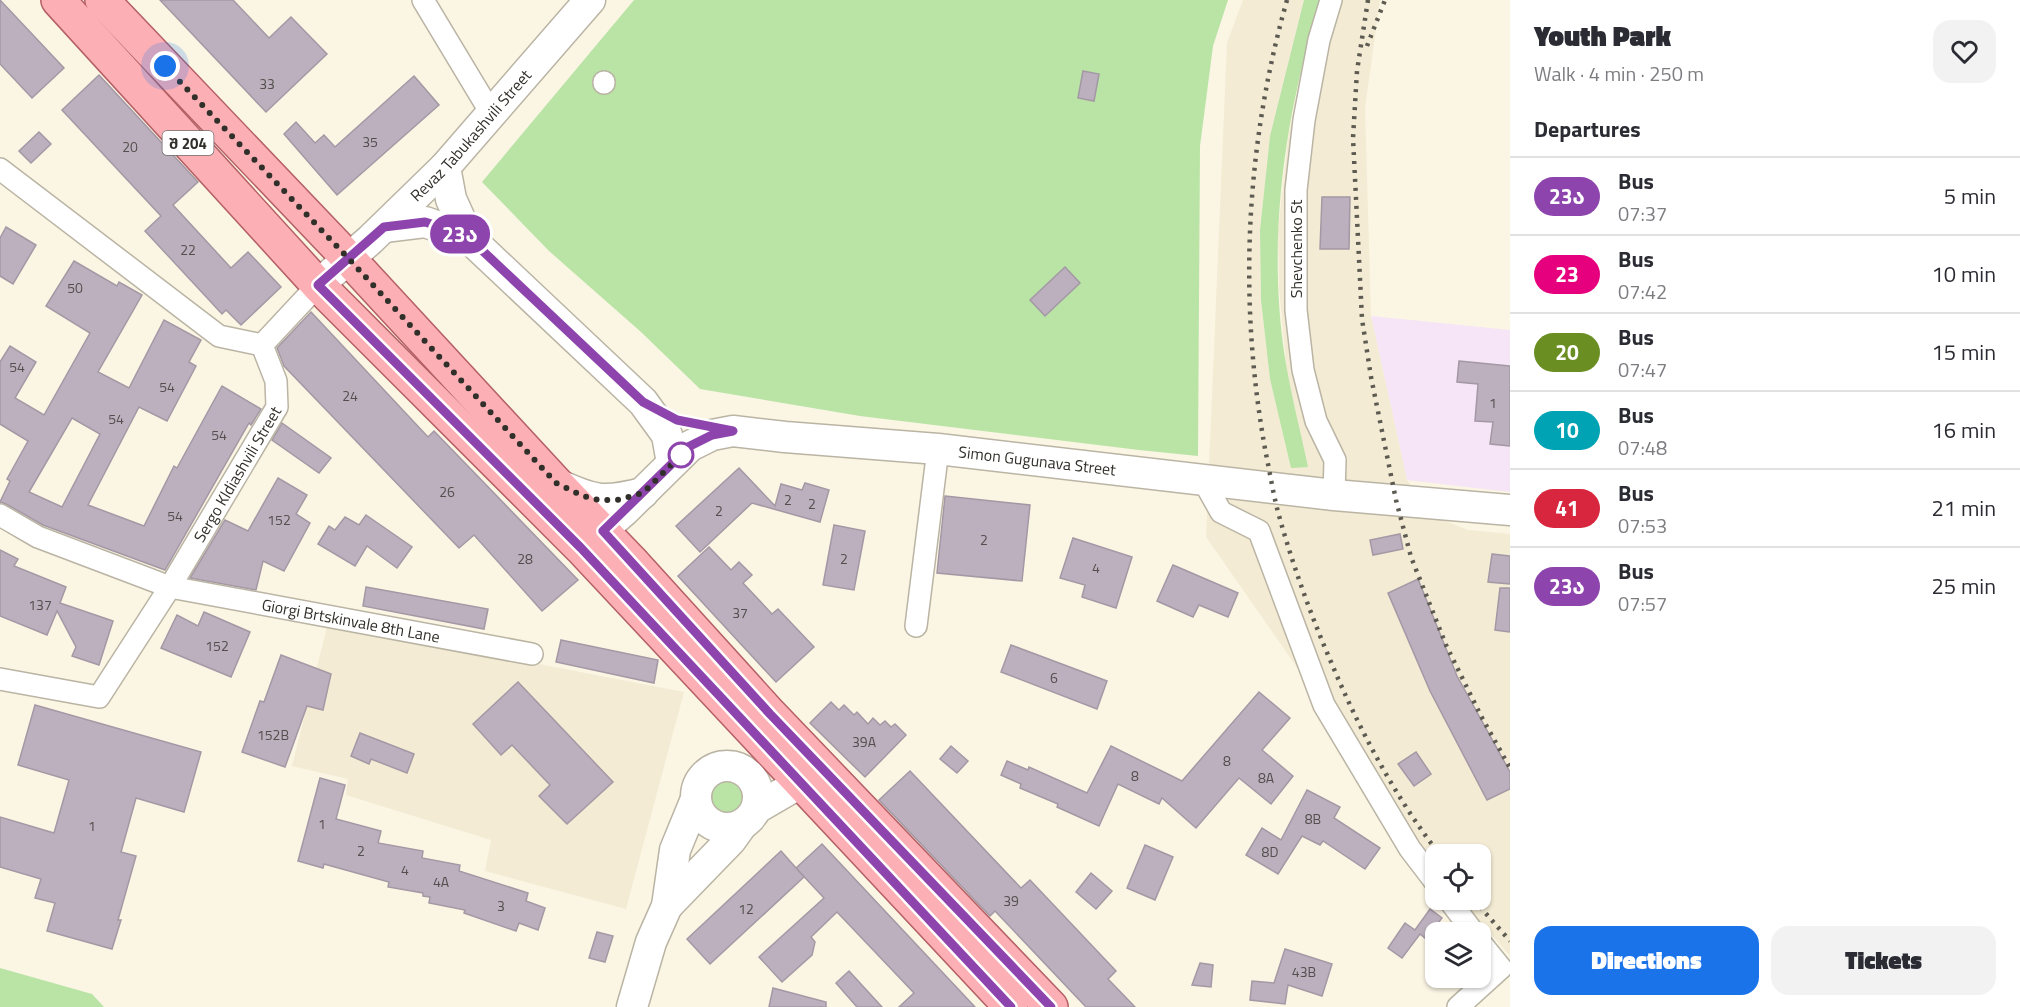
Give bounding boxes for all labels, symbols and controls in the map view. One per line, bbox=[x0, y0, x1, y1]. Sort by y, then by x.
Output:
text: Youth Park bbox=[1534, 14, 1671, 57]
button: heart bbox=[1933, 20, 1996, 83]
your location bbox=[150, 51, 180, 81]
text: Walk · 4 min · 250 m bbox=[1534, 58, 1704, 89]
street label: Revaz Tabukashvili Street bbox=[404, 64, 537, 207]
house number: 33 bbox=[259, 73, 275, 94]
text: Departures bbox=[1534, 112, 1641, 146]
road number: შ 204 bbox=[162, 131, 213, 155]
house number: 35 bbox=[362, 131, 378, 152]
house number: 20 bbox=[122, 136, 138, 157]
text: Bus bbox=[1618, 164, 1654, 198]
text: 5 min bbox=[1944, 179, 1996, 213]
text: 23ა bbox=[1549, 180, 1585, 212]
text: 07:37 bbox=[1618, 198, 1667, 229]
street label: Shevchenko St bbox=[1284, 199, 1308, 298]
line badge: 23ა bbox=[426, 214, 494, 254]
text: 23ა bbox=[442, 218, 478, 250]
house number: 22 bbox=[180, 239, 196, 260]
text: Bus bbox=[1618, 242, 1654, 276]
text: 10 min bbox=[1931, 257, 1996, 291]
text: 23 bbox=[1555, 258, 1579, 290]
text: 07:42 bbox=[1618, 276, 1667, 307]
house number: 50 bbox=[67, 277, 83, 298]
text: Bus bbox=[1618, 320, 1654, 354]
text: 15 min bbox=[1931, 335, 1996, 369]
text: 20 bbox=[1555, 336, 1579, 368]
text: 07:47 bbox=[1618, 354, 1667, 385]
house number: 54 bbox=[9, 356, 25, 377]
house number: 54 bbox=[159, 376, 175, 397]
house number: 24 bbox=[342, 385, 358, 406]
house number: 1 bbox=[1489, 392, 1497, 413]
text: Bus bbox=[1618, 398, 1654, 432]
street label: Sergo Kldiashvili Street bbox=[187, 401, 287, 547]
house number: 54 bbox=[108, 408, 124, 429]
text: 16 min bbox=[1931, 413, 1996, 447]
text: 10 bbox=[1555, 414, 1579, 446]
house number: 54 bbox=[211, 424, 227, 445]
text: 07:48 bbox=[1618, 432, 1667, 463]
street label: Simon Gugunava Street bbox=[957, 439, 1118, 482]
unlabelled marker bbox=[668, 442, 694, 468]
text: Bus bbox=[1618, 476, 1654, 510]
house number: 26 bbox=[439, 481, 455, 502]
house number: 2 bbox=[784, 489, 792, 510]
text: 21 min bbox=[1931, 491, 1996, 525]
text: 41 bbox=[1555, 492, 1579, 524]
house number: 2 bbox=[808, 493, 816, 514]
house number: 2 bbox=[715, 500, 723, 521]
house number: 54 bbox=[167, 505, 183, 526]
house number: 152 bbox=[267, 509, 291, 530]
text: 07:53 bbox=[1618, 510, 1667, 541]
house number: 2 bbox=[980, 529, 988, 550]
house number: 28 bbox=[517, 548, 533, 569]
house number: 2 bbox=[840, 548, 848, 569]
text: Bus bbox=[1618, 554, 1654, 588]
house number: 4 bbox=[1092, 557, 1100, 578]
text: 25 min bbox=[1931, 569, 1996, 603]
text: 23ა bbox=[1549, 570, 1585, 602]
text: 07:57 bbox=[1618, 588, 1667, 619]
street label: Giorgi Brtskinvale 8th Lane bbox=[260, 592, 442, 649]
house number: 137 bbox=[28, 594, 52, 615]
house number: 37 bbox=[732, 602, 748, 623]
house number: 152 bbox=[205, 635, 229, 656]
house number: 6 bbox=[1050, 667, 1058, 688]
house number: 152B bbox=[257, 724, 289, 745]
house number: 39A bbox=[852, 731, 877, 752]
house number: 8 bbox=[1223, 750, 1231, 771]
house number: 8 bbox=[1131, 765, 1139, 786]
house number: 8A bbox=[1258, 767, 1275, 788]
house number: 8B bbox=[1305, 808, 1321, 829]
house number: 1 bbox=[318, 813, 326, 834]
house number: 1 bbox=[88, 815, 96, 836]
house number: 2 bbox=[357, 840, 365, 861]
house number: 8D bbox=[1262, 841, 1278, 862]
map controls bbox=[1425, 844, 1491, 988]
button: locate bbox=[1425, 844, 1491, 910]
house number: 4 bbox=[401, 859, 409, 880]
house number: 4A bbox=[433, 871, 450, 892]
house number: 39 bbox=[1003, 890, 1019, 911]
house number: 3 bbox=[497, 895, 505, 916]
house number: 12 bbox=[738, 898, 754, 919]
button: layers bbox=[1425, 922, 1491, 988]
button: Directions bbox=[1534, 926, 1759, 995]
button: Tickets bbox=[1771, 926, 1996, 995]
house number: 43B bbox=[1292, 961, 1316, 982]

